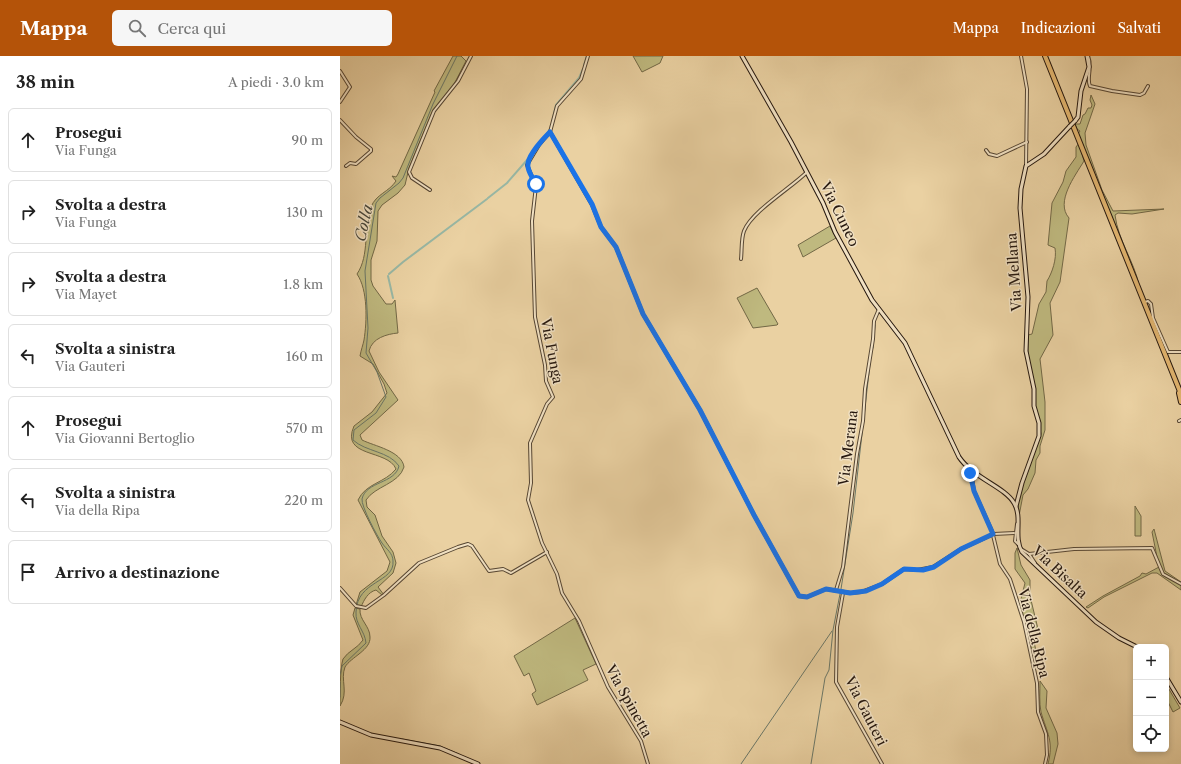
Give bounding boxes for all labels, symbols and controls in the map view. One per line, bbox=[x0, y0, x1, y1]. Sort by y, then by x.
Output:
search box bbox=[112, 10, 392, 46]
text: Mappa bbox=[20, 17, 88, 40]
icon: search bbox=[126, 17, 148, 39]
text: Cerca qui bbox=[158, 19, 226, 38]
text: Mappa bbox=[953, 19, 999, 37]
text: Indicazioni bbox=[1021, 19, 1096, 37]
text: Salvati bbox=[1118, 19, 1161, 37]
text: 38 min bbox=[16, 72, 75, 92]
text: A piedi · 3.0 km bbox=[228, 74, 324, 90]
text: Prosegui bbox=[55, 123, 122, 142]
icon: ahead bbox=[17, 129, 39, 151]
text: 90 m bbox=[292, 132, 323, 148]
text: Via Funga bbox=[55, 142, 117, 158]
route start bbox=[527, 175, 545, 193]
street label: Via Cuneo bbox=[816, 178, 863, 249]
text: Svolta a destra bbox=[55, 195, 166, 214]
icon: right bbox=[17, 201, 39, 223]
water label: Colla bbox=[350, 203, 377, 243]
text: 130 m bbox=[287, 204, 323, 220]
text: Via Funga bbox=[55, 214, 117, 230]
street label: Via Mellana bbox=[1002, 231, 1026, 313]
text: Svolta a destra bbox=[55, 267, 166, 286]
icon: right bbox=[17, 273, 39, 295]
text: 1.8 km bbox=[283, 276, 323, 292]
text: Via Mayet bbox=[55, 286, 117, 302]
street label: Via Funga bbox=[537, 316, 567, 386]
text: Svolta a sinistra bbox=[55, 339, 175, 358]
icon: left bbox=[17, 345, 39, 367]
text: 160 m bbox=[286, 348, 323, 364]
text: Via Gauteri bbox=[55, 358, 125, 374]
street label: Via Merana bbox=[834, 408, 862, 488]
text: Prosegui bbox=[55, 411, 122, 430]
icon: ahead bbox=[17, 417, 39, 439]
text: 570 m bbox=[286, 420, 323, 436]
text: Via Giovanni Bertoglio bbox=[55, 430, 195, 446]
route end bbox=[961, 464, 979, 482]
text: Svolta a sinistra bbox=[55, 483, 175, 502]
icon: left bbox=[17, 489, 39, 511]
text: 220 m bbox=[284, 492, 323, 508]
text: Via della Ripa bbox=[55, 502, 140, 518]
street label: Via Bisalta bbox=[1028, 541, 1092, 603]
icon: arrive bbox=[17, 561, 39, 583]
text: Arrivo a destinazione bbox=[55, 563, 220, 582]
street label: Via della Ripa bbox=[1014, 585, 1054, 680]
map controls bbox=[1133, 644, 1169, 752]
button: + bbox=[1133, 644, 1169, 680]
street label: Via Spinetta bbox=[601, 661, 657, 741]
street label: Via Gauteri bbox=[840, 672, 891, 749]
button: − bbox=[1133, 680, 1169, 716]
button: locate bbox=[1133, 716, 1169, 752]

